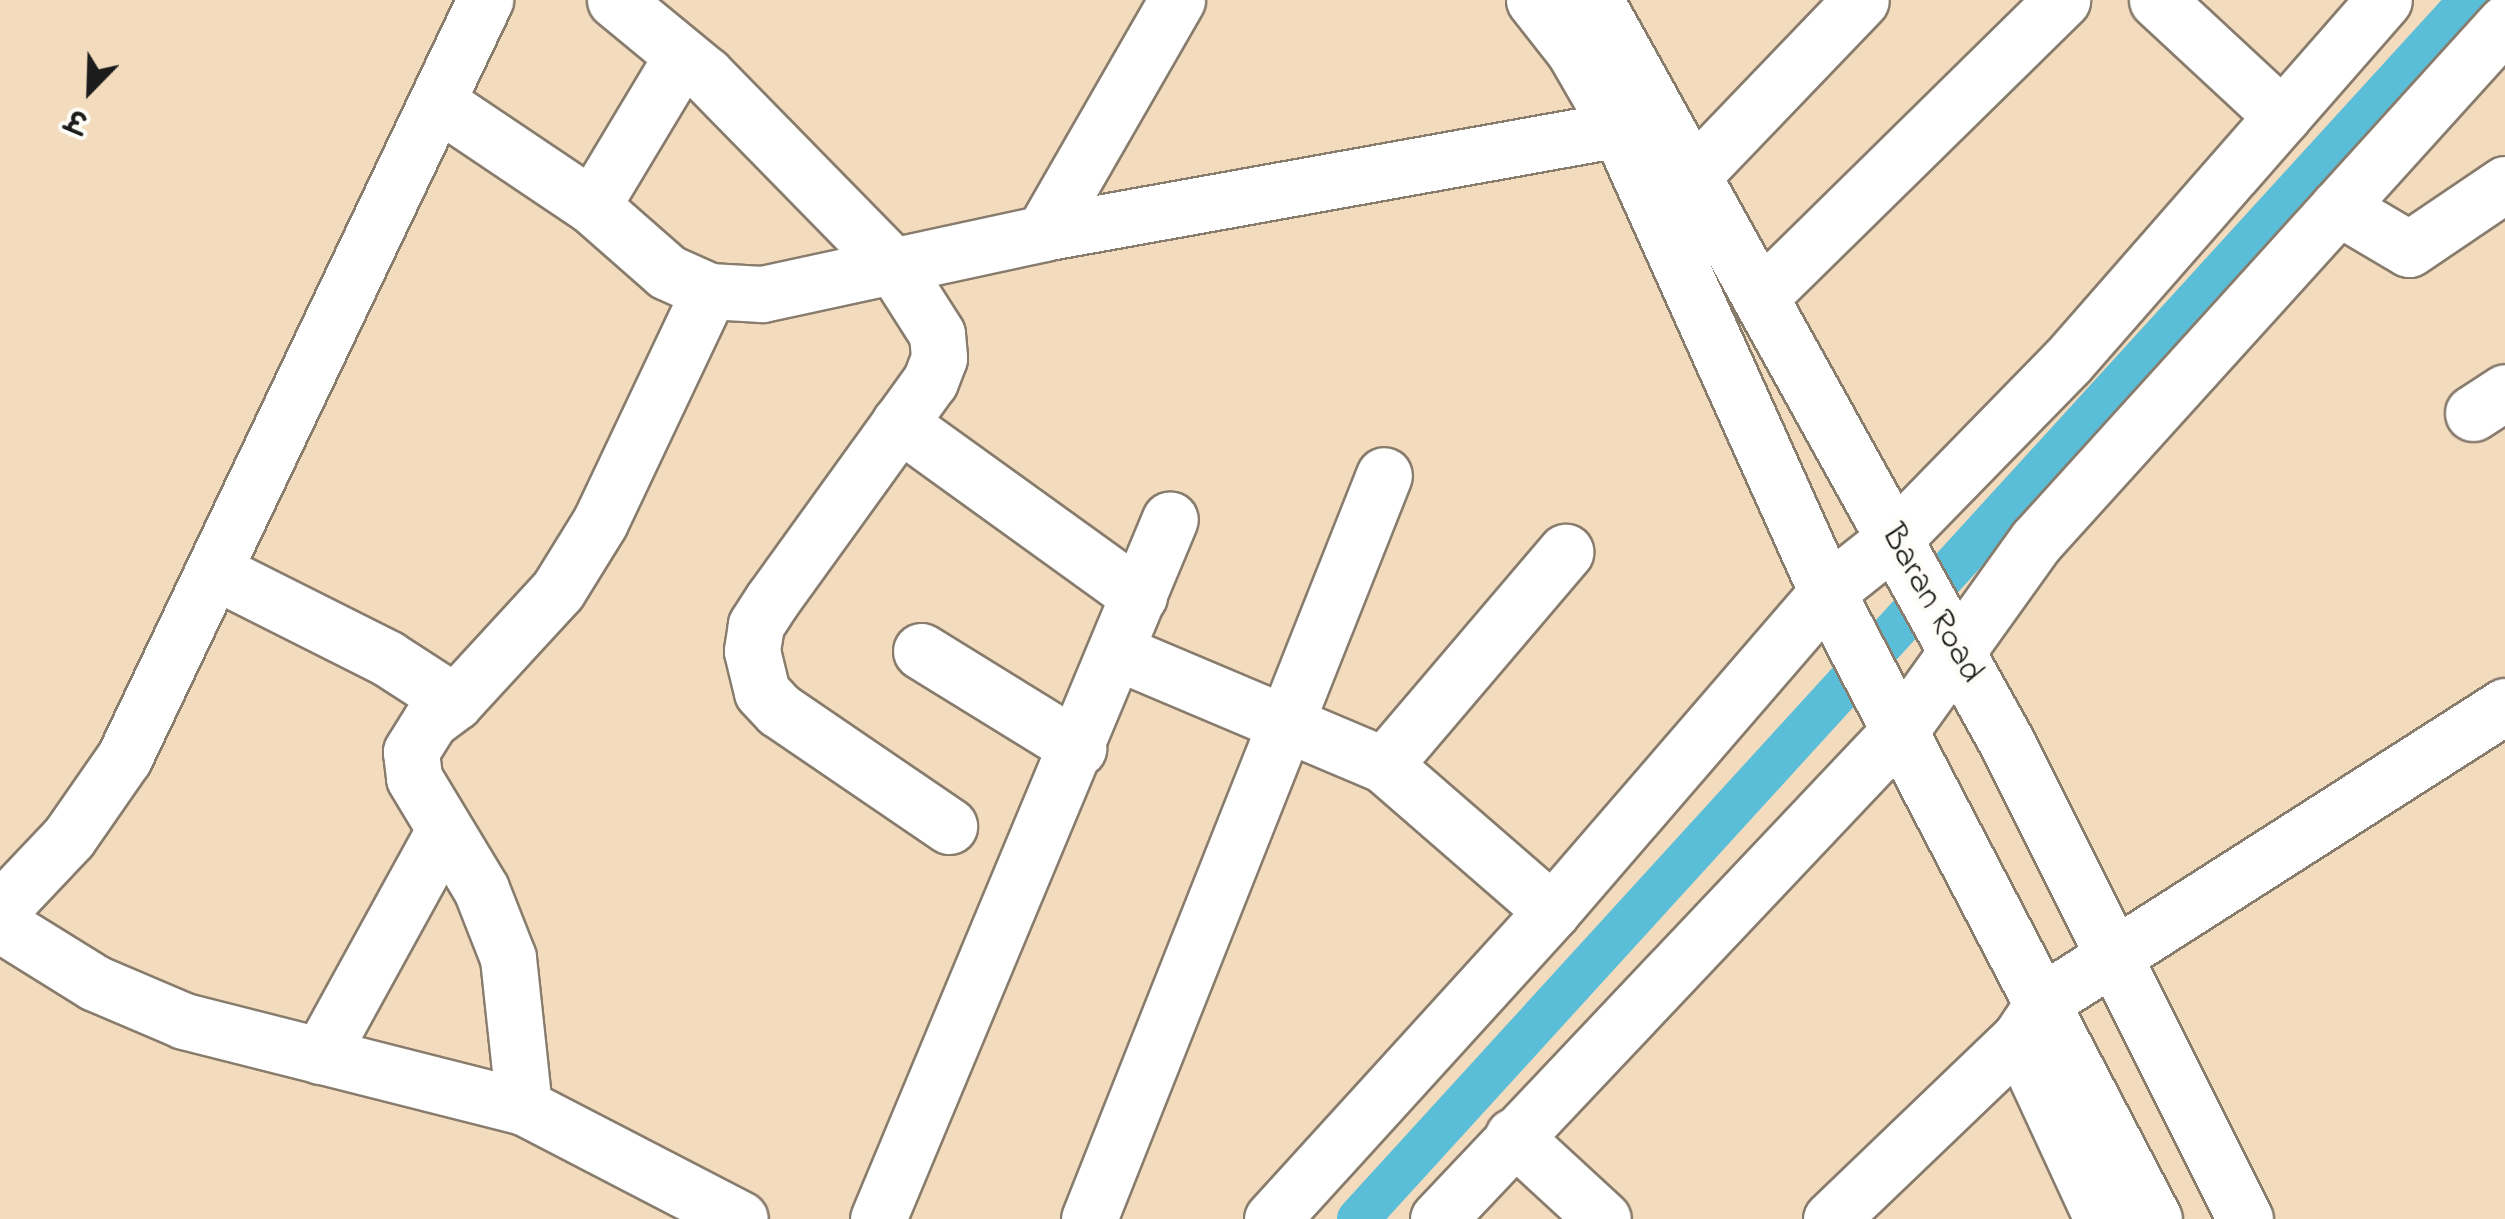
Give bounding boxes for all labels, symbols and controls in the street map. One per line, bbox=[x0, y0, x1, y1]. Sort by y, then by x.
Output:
north arrow bbox=[40, 40, 140, 140]
text: उ bbox=[61, 96, 95, 141]
street label: Baran Road bbox=[1870, 518, 1992, 690]

